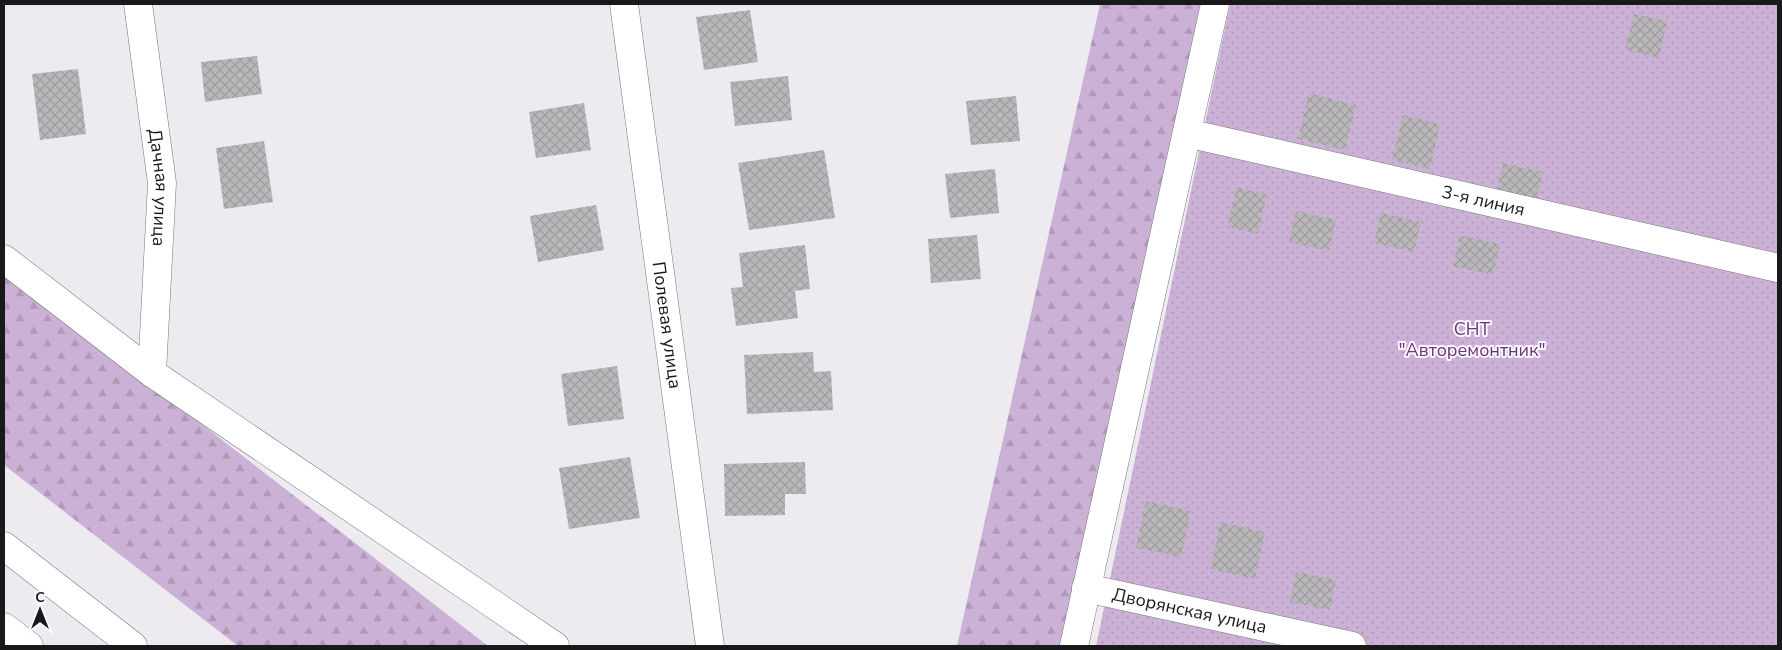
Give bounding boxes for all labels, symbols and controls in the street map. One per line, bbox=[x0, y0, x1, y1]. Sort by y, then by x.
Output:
street label: Дачная улица bbox=[143, 127, 174, 247]
street label: 3-я линия bbox=[1440, 180, 1527, 222]
street label: Полевая улица bbox=[647, 260, 687, 390]
park label: СНТ "Авторемонтник" bbox=[1399, 317, 1545, 362]
street label: Дворянская улица bbox=[1110, 582, 1269, 639]
north arrow bbox=[15, 585, 65, 635]
text: С bbox=[35, 588, 45, 607]

